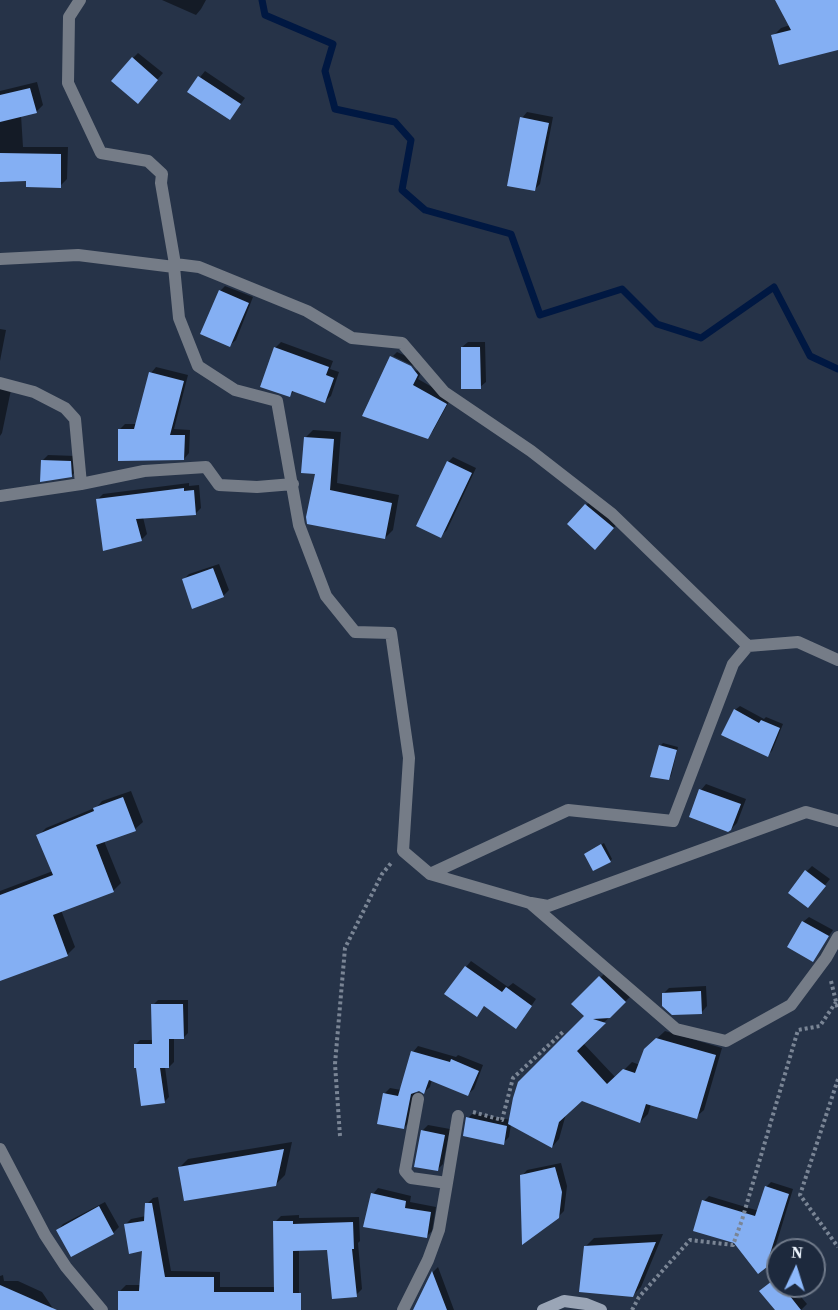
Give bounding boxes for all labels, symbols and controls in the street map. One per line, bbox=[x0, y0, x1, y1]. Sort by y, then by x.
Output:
north arrow bbox=[766, 1238, 826, 1298]
text: N bbox=[791, 1241, 804, 1263]

